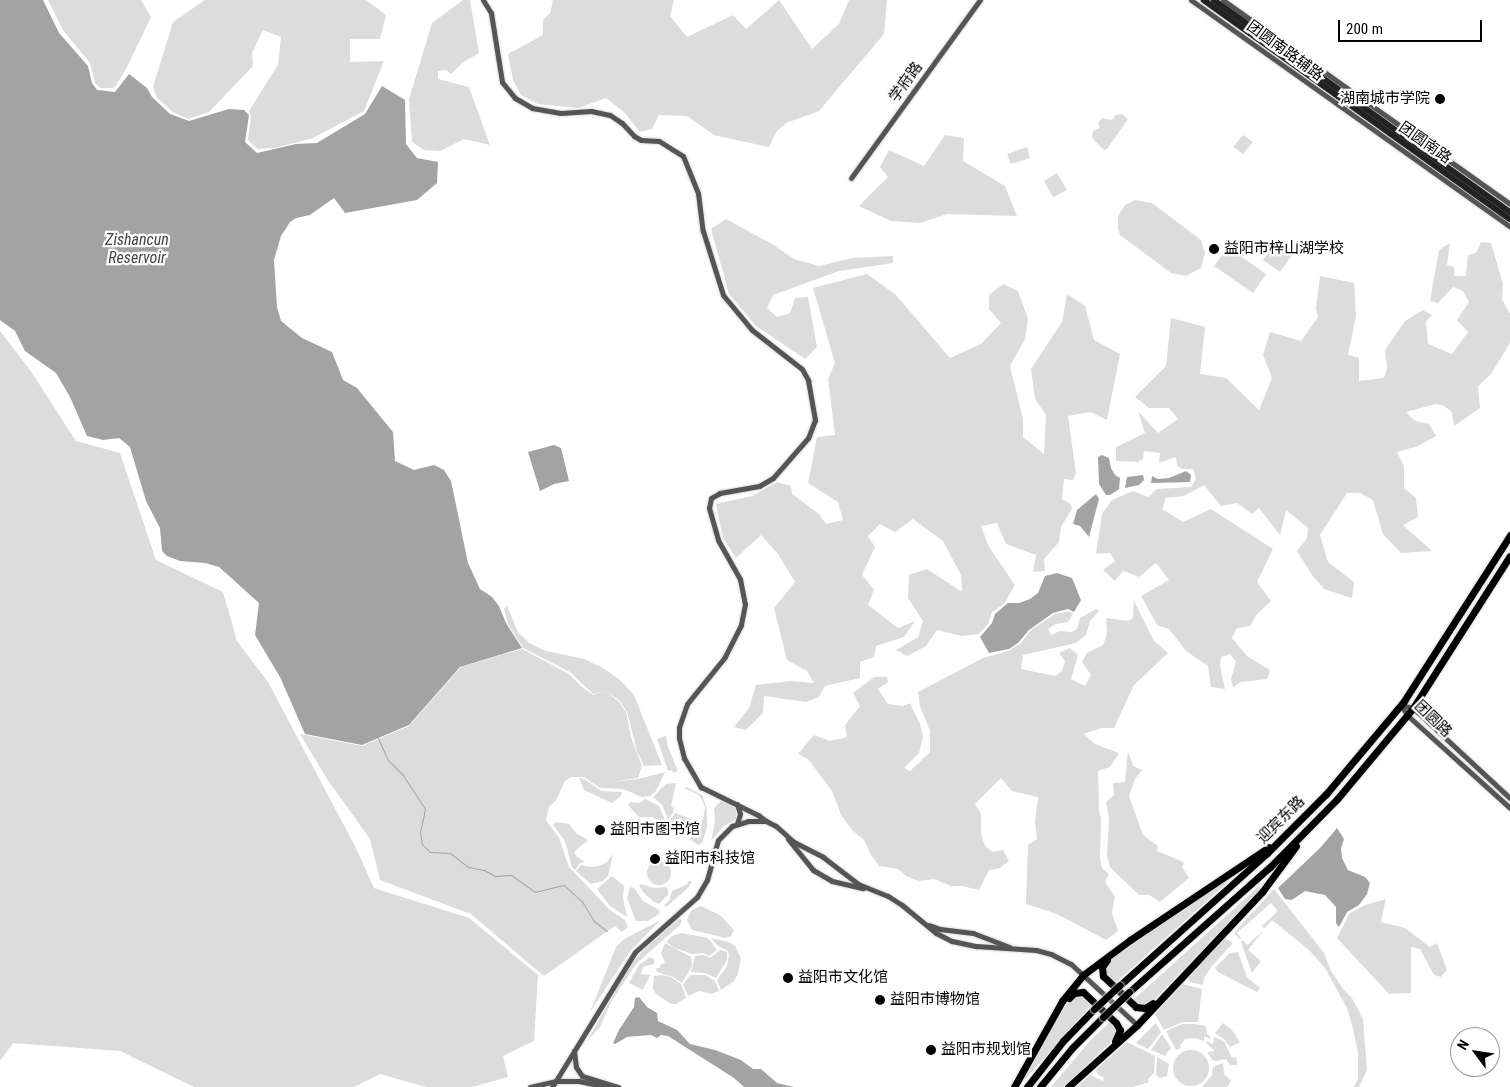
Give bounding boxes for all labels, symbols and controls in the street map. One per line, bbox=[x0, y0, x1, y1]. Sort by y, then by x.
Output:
scale bar bbox=[1340, 10, 1484, 42]
street label: 团圆南路辅路 bbox=[1243, 17, 1327, 85]
text: 200 m bbox=[1346, 20, 1383, 38]
street label: 学府路 bbox=[885, 59, 927, 105]
place label: 湖南城市学院 bbox=[1340, 90, 1430, 108]
marker: 湖南城市学院 bbox=[1434, 93, 1446, 105]
street label: 团圆南路 bbox=[1395, 118, 1455, 168]
water label: Zishancun Reservoir bbox=[105, 230, 169, 268]
place label: 益阳市梓山湖学校 bbox=[1224, 240, 1344, 258]
marker: 益阳市梓山湖学校 bbox=[1208, 243, 1220, 255]
street label: 团圆路 bbox=[1411, 697, 1455, 741]
street label: 迎宾东路 bbox=[1253, 792, 1309, 848]
place label: 益阳市图书馆 bbox=[610, 821, 700, 839]
marker: 益阳市图书馆 bbox=[594, 824, 606, 836]
place label: 益阳市科技馆 bbox=[665, 850, 755, 868]
marker: 益阳市科技馆 bbox=[649, 853, 661, 865]
place label: 益阳市文化馆 bbox=[798, 969, 888, 987]
marker: 益阳市文化馆 bbox=[782, 972, 794, 984]
place label: 益阳市博物馆 bbox=[890, 991, 980, 1009]
marker: 益阳市博物馆 bbox=[874, 994, 886, 1006]
north arrow bbox=[1450, 1027, 1500, 1077]
text: N bbox=[1454, 1037, 1472, 1053]
place label: 益阳市规划馆 bbox=[941, 1041, 1031, 1059]
marker: 益阳市规划馆 bbox=[925, 1044, 937, 1056]

